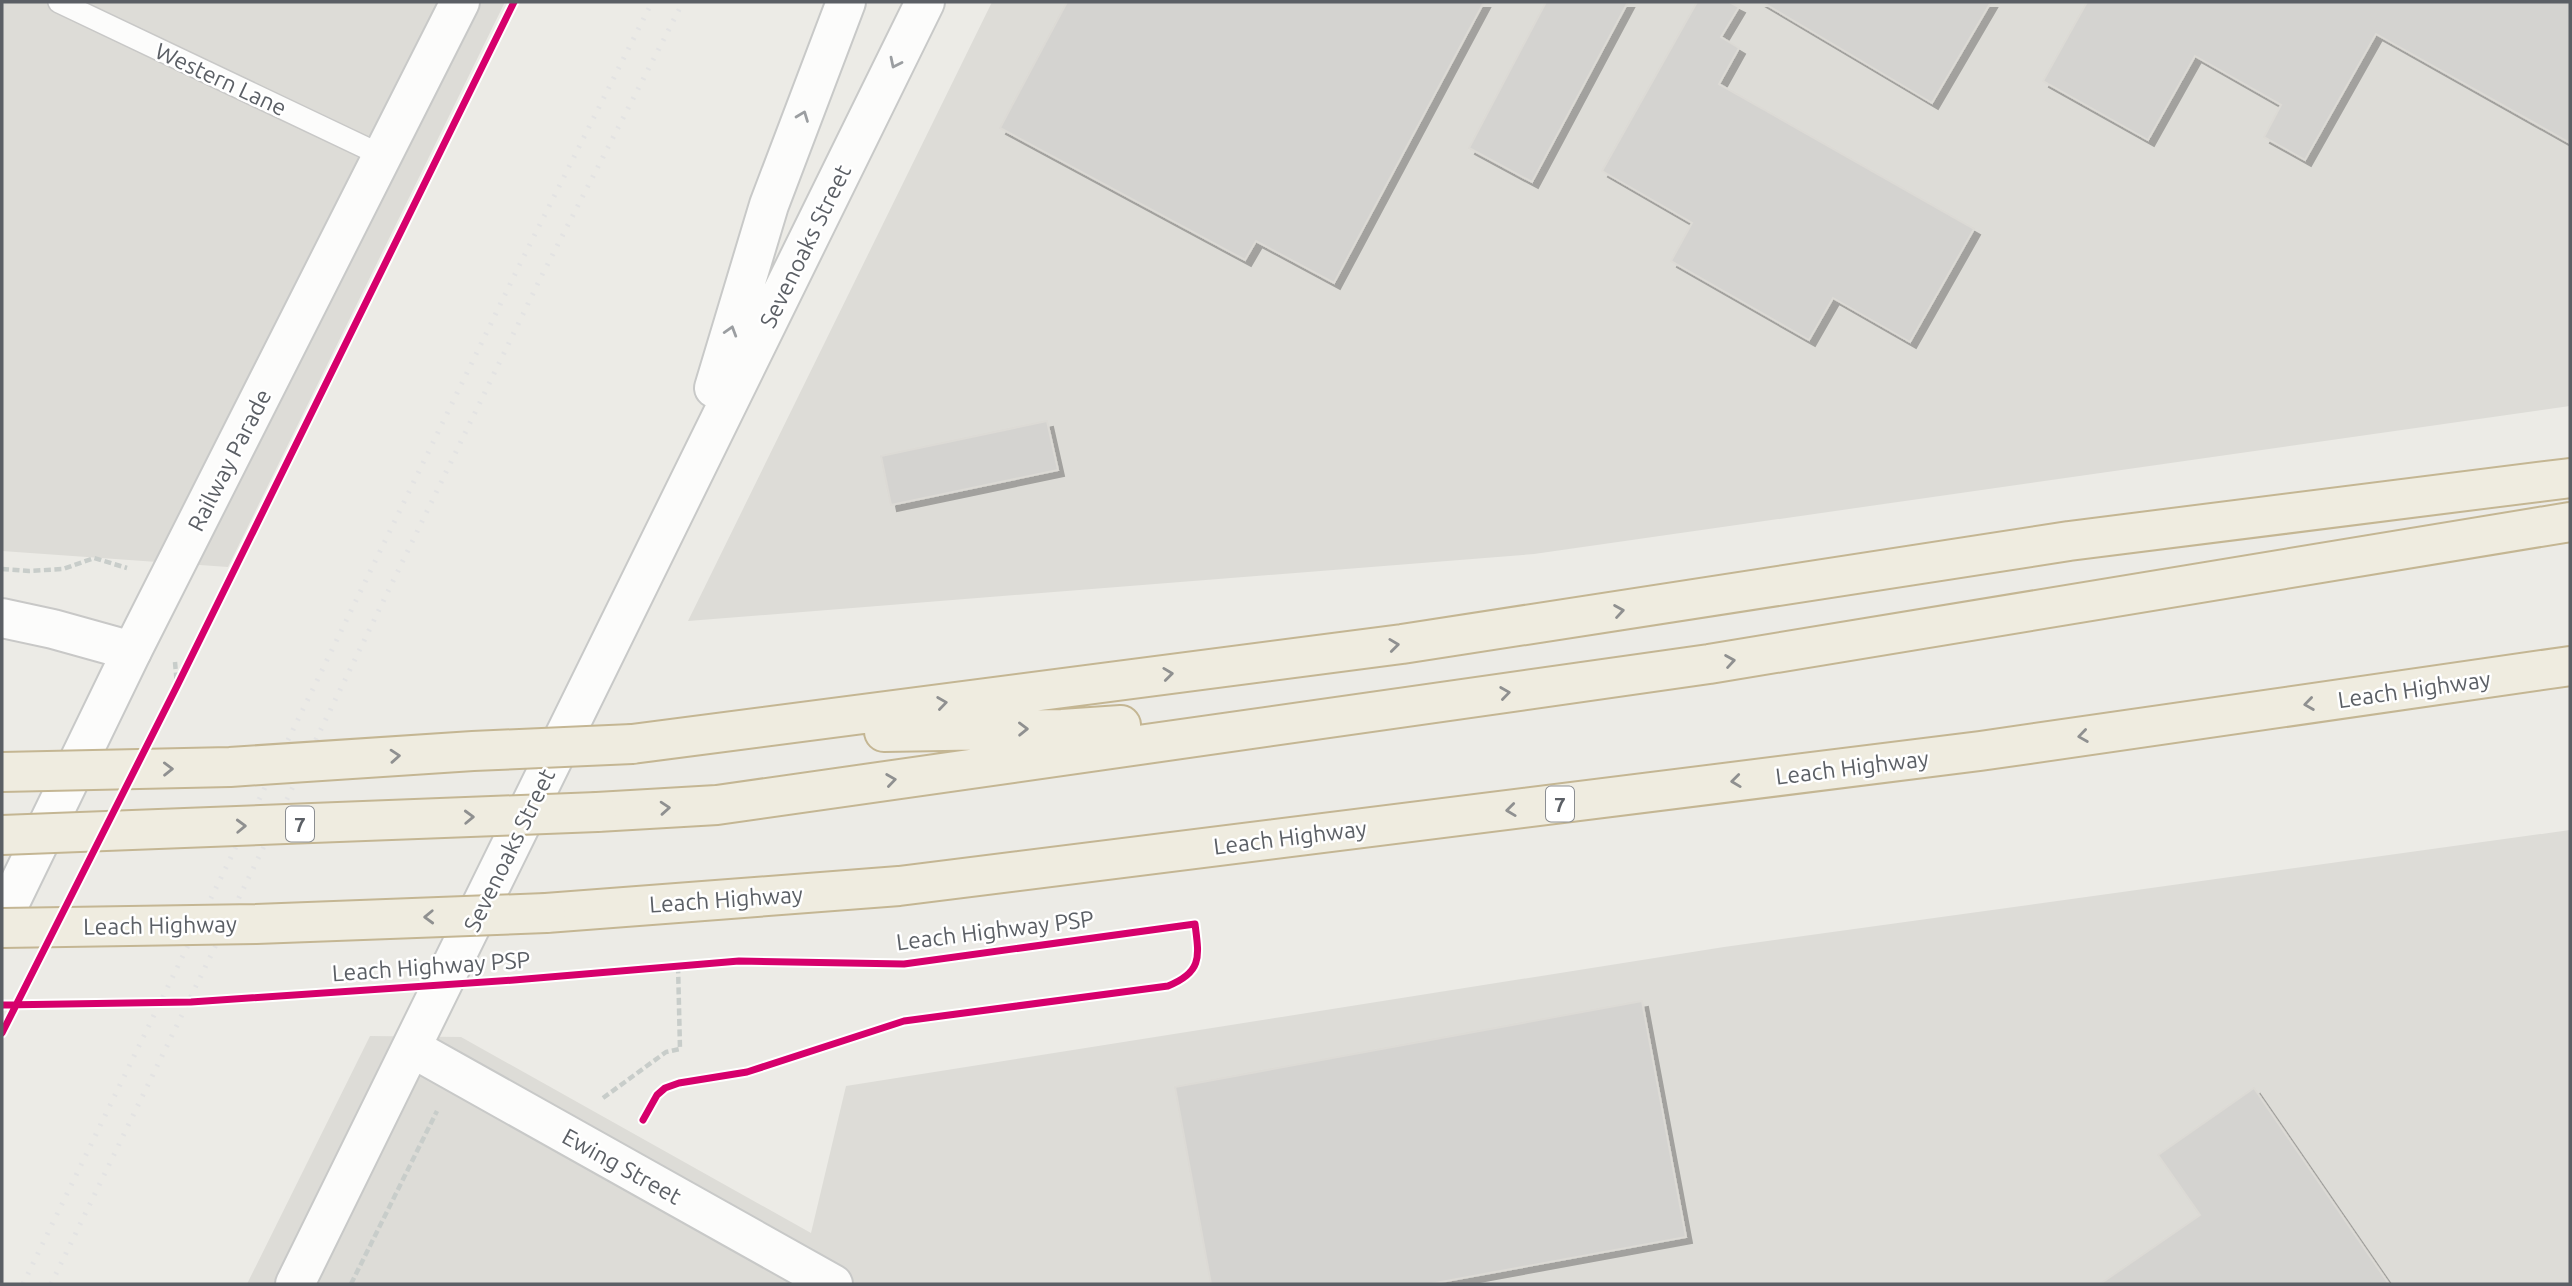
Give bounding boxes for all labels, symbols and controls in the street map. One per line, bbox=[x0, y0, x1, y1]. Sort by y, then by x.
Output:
street label: Western Lane bbox=[151, 38, 291, 120]
one-way arrow bbox=[890, 56, 904, 68]
one-way arrow bbox=[795, 110, 809, 122]
street label: Sevenoaks Street bbox=[755, 160, 855, 332]
one-way arrow bbox=[723, 326, 738, 338]
street label: Railway Parade bbox=[183, 385, 275, 535]
one-way arrow bbox=[1613, 604, 1624, 619]
one-way arrow bbox=[1388, 638, 1400, 653]
one-way arrow bbox=[1724, 654, 1736, 669]
street label: Leach Highway bbox=[2336, 666, 2492, 712]
one-way arrow bbox=[1162, 667, 1174, 682]
one-way arrow bbox=[1499, 686, 1510, 701]
one-way arrow bbox=[936, 695, 948, 710]
one-way arrow bbox=[2303, 696, 2315, 711]
one-way arrow bbox=[1018, 722, 1029, 737]
one-way arrow bbox=[2078, 728, 2089, 743]
street label: Leach Highway bbox=[1774, 745, 1930, 789]
one-way arrow bbox=[390, 749, 401, 764]
one-way arrow bbox=[163, 761, 174, 776]
street label: Sevenoaks Street bbox=[459, 764, 559, 936]
one-way arrow bbox=[885, 773, 897, 788]
one-way arrow bbox=[1731, 774, 1742, 789]
road number: 7 bbox=[1546, 786, 1574, 822]
one-way arrow bbox=[660, 801, 671, 816]
one-way arrow bbox=[1505, 802, 1517, 817]
road number: 7 bbox=[286, 806, 314, 842]
one-way arrow bbox=[463, 810, 474, 825]
street label: Leach Highway bbox=[1212, 815, 1368, 859]
one-way arrow bbox=[236, 818, 247, 833]
street label: Leach Highway bbox=[648, 881, 804, 917]
street label: Leach Highway PSP bbox=[895, 905, 1095, 955]
one-way arrow bbox=[423, 910, 434, 925]
street label: Leach Highway bbox=[83, 911, 237, 939]
street label: Leach Highway PSP bbox=[331, 947, 531, 985]
street label: Ewing Street bbox=[558, 1123, 686, 1209]

